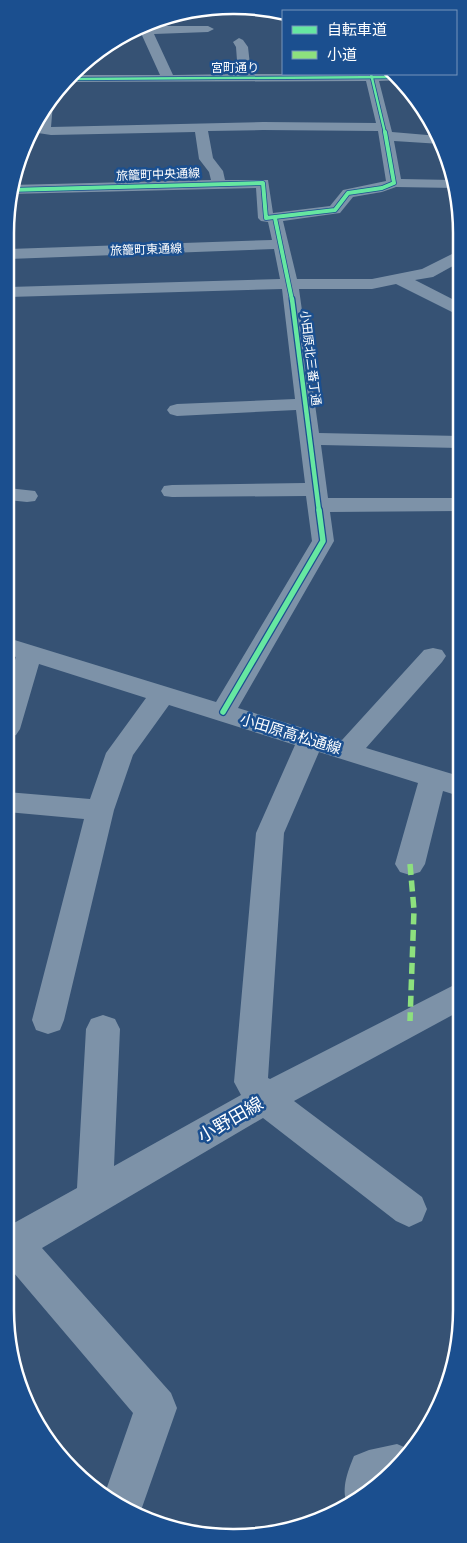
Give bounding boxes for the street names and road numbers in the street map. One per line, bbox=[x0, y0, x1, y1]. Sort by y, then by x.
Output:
street label: 宮町通り bbox=[211, 59, 259, 76]
street label: 旅籠町中央通線 bbox=[116, 164, 200, 184]
street label: 旅籠町東通線 bbox=[110, 239, 182, 259]
street label: 小田原北三番丁通 bbox=[297, 309, 325, 407]
street label: 小田原高松通線 bbox=[238, 708, 344, 758]
street label: 小野田線 bbox=[193, 1091, 267, 1147]

